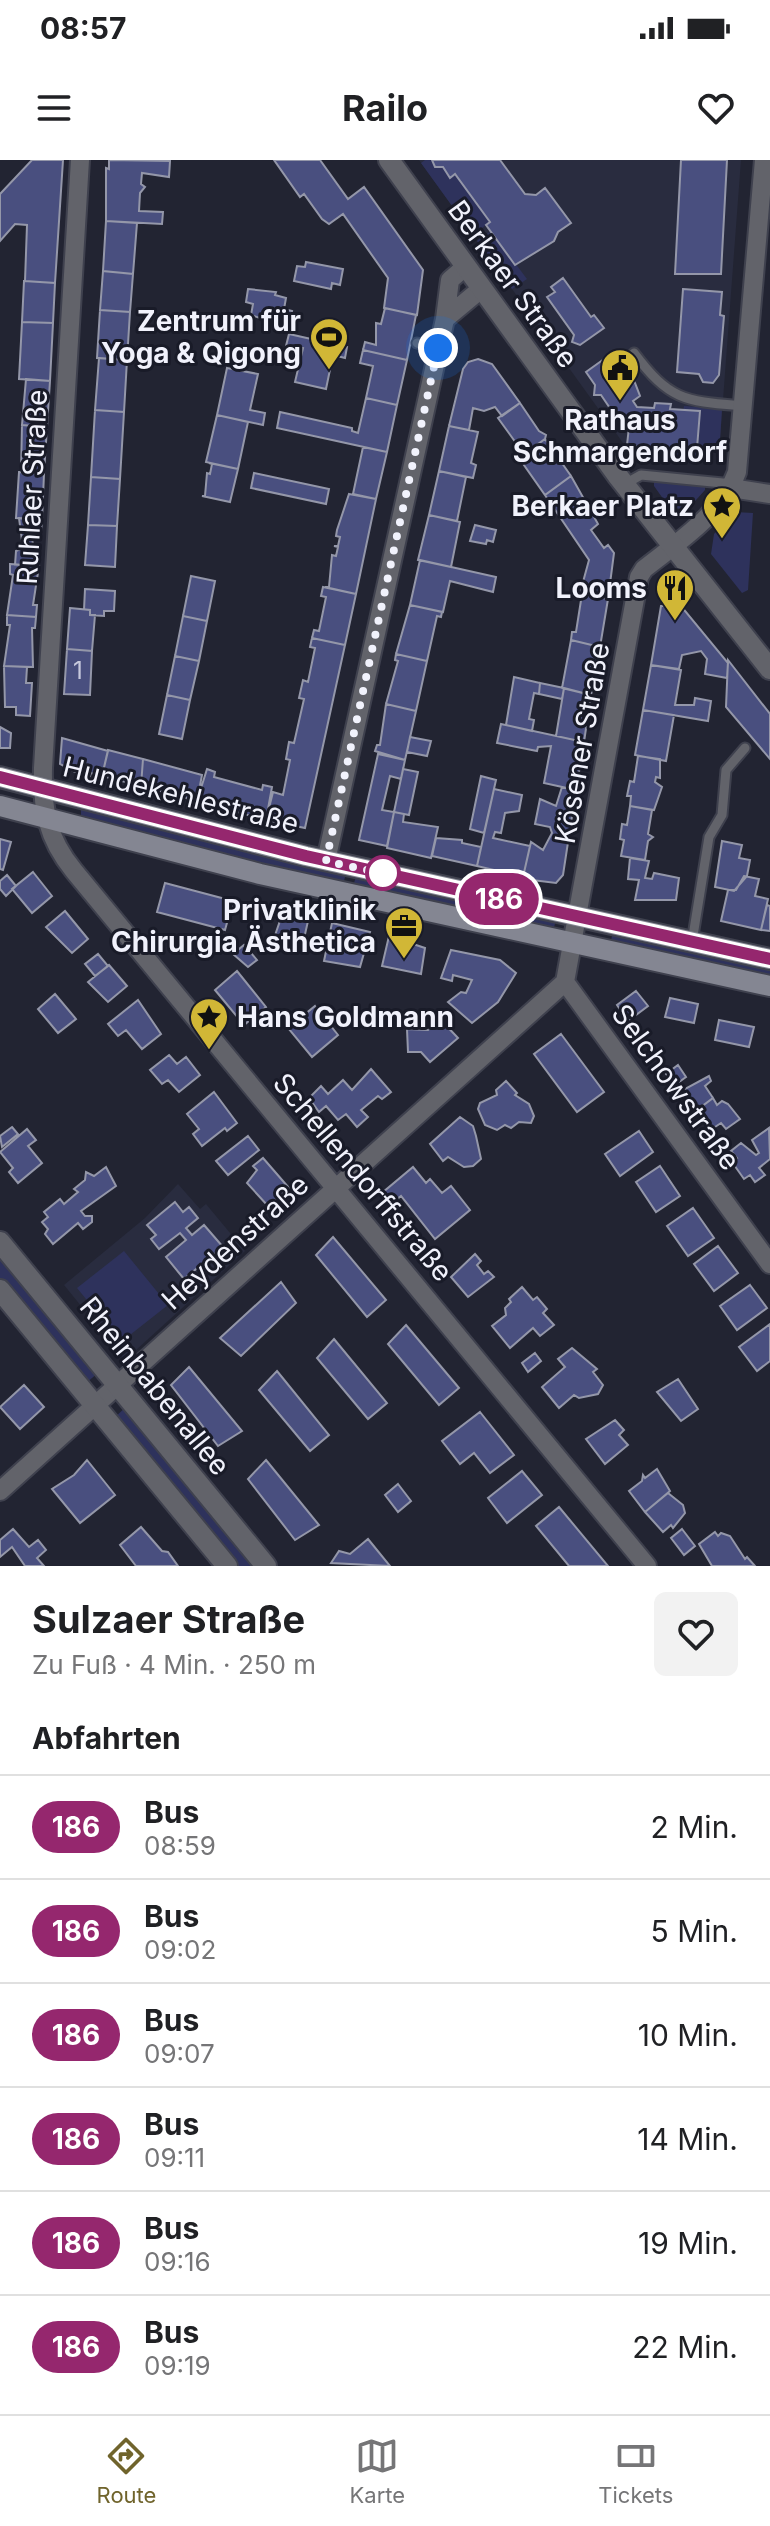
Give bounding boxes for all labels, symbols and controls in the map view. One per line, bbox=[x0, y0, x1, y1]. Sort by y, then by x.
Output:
text: 08:57 bbox=[40, 10, 126, 46]
icon: menu bbox=[32, 86, 76, 130]
text: Railo bbox=[342, 86, 428, 130]
icon: heart bbox=[694, 86, 738, 130]
street label: Berkaer Straße bbox=[441, 194, 585, 374]
place label: Zentrum für Yoga & Qigong bbox=[101, 304, 301, 370]
sports icon: Zentrum für Yoga & Qigong bbox=[308, 316, 350, 371]
your location bbox=[418, 328, 458, 368]
public building icon: Rathaus Schmargendorf bbox=[599, 347, 641, 402]
street label: Ruhlaer Straße bbox=[10, 389, 54, 585]
place label: Rathaus Schmargendorf bbox=[513, 403, 727, 469]
place icon: Berkaer Platz bbox=[701, 485, 743, 540]
place label: Berkaer Platz bbox=[511, 489, 694, 523]
restaurant icon: Looms bbox=[654, 567, 696, 622]
place label: Looms bbox=[556, 571, 647, 605]
street label: Kösener Straße bbox=[548, 640, 616, 846]
house number: 1 bbox=[73, 656, 83, 685]
street label: Hundekehlestraße bbox=[60, 749, 302, 841]
unlabelled marker bbox=[366, 856, 400, 890]
line badge: 186 bbox=[453, 873, 545, 925]
text: 186 bbox=[475, 882, 523, 916]
place label: Privatklinik Chirurgia Ästhetica bbox=[111, 893, 377, 959]
office icon: Privatklinik Chirurgia Ästhetica bbox=[383, 905, 425, 960]
place icon: Hans Goldmann bbox=[188, 996, 230, 1051]
street label: Selchowstraße bbox=[604, 997, 748, 1177]
place label: Hans Goldmann bbox=[237, 1000, 454, 1034]
street label: Schellendorffstraße bbox=[266, 1066, 460, 1288]
street label: Heydenstraße bbox=[155, 1167, 315, 1317]
street label: Rheinbabenallee bbox=[73, 1290, 237, 1482]
button: heart bbox=[654, 1592, 738, 1676]
text: Sulzaer Straße bbox=[32, 1596, 305, 1642]
text: Zu Fuß · 4 Min. · 250 m bbox=[32, 1649, 316, 1680]
text: Abfahrten bbox=[32, 1720, 181, 1756]
text: Bus bbox=[144, 1794, 199, 1830]
text: 2 Min. bbox=[651, 1809, 738, 1845]
text: 186 bbox=[52, 1810, 100, 1844]
text: 08:59 bbox=[144, 1830, 216, 1861]
text: Bus bbox=[144, 1898, 199, 1934]
text: 5 Min. bbox=[651, 1913, 738, 1949]
text: 186 bbox=[52, 1914, 100, 1948]
text: 09:02 bbox=[144, 1934, 216, 1965]
text: Bus bbox=[144, 2002, 199, 2038]
text: 10 Min. bbox=[638, 2017, 738, 2053]
text: 186 bbox=[52, 2018, 100, 2052]
text: 09:07 bbox=[144, 2038, 215, 2069]
text: Bus bbox=[144, 2106, 199, 2142]
text: 14 Min. bbox=[637, 2121, 738, 2157]
text: 186 bbox=[52, 2122, 100, 2156]
text: 09:11 bbox=[144, 2142, 205, 2173]
text: Bus bbox=[144, 2210, 199, 2246]
text: 19 Min. bbox=[638, 2225, 738, 2261]
text: 186 bbox=[52, 2226, 100, 2260]
text: 09:16 bbox=[144, 2246, 211, 2277]
text: Bus bbox=[144, 2314, 199, 2350]
text: 22 Min. bbox=[632, 2329, 738, 2365]
text: 186 bbox=[52, 2330, 100, 2364]
text: 09:19 bbox=[144, 2350, 211, 2381]
tab: Route bbox=[97, 2434, 156, 2508]
tab: Karte bbox=[350, 2434, 405, 2508]
tab: Tickets bbox=[598, 2434, 673, 2508]

